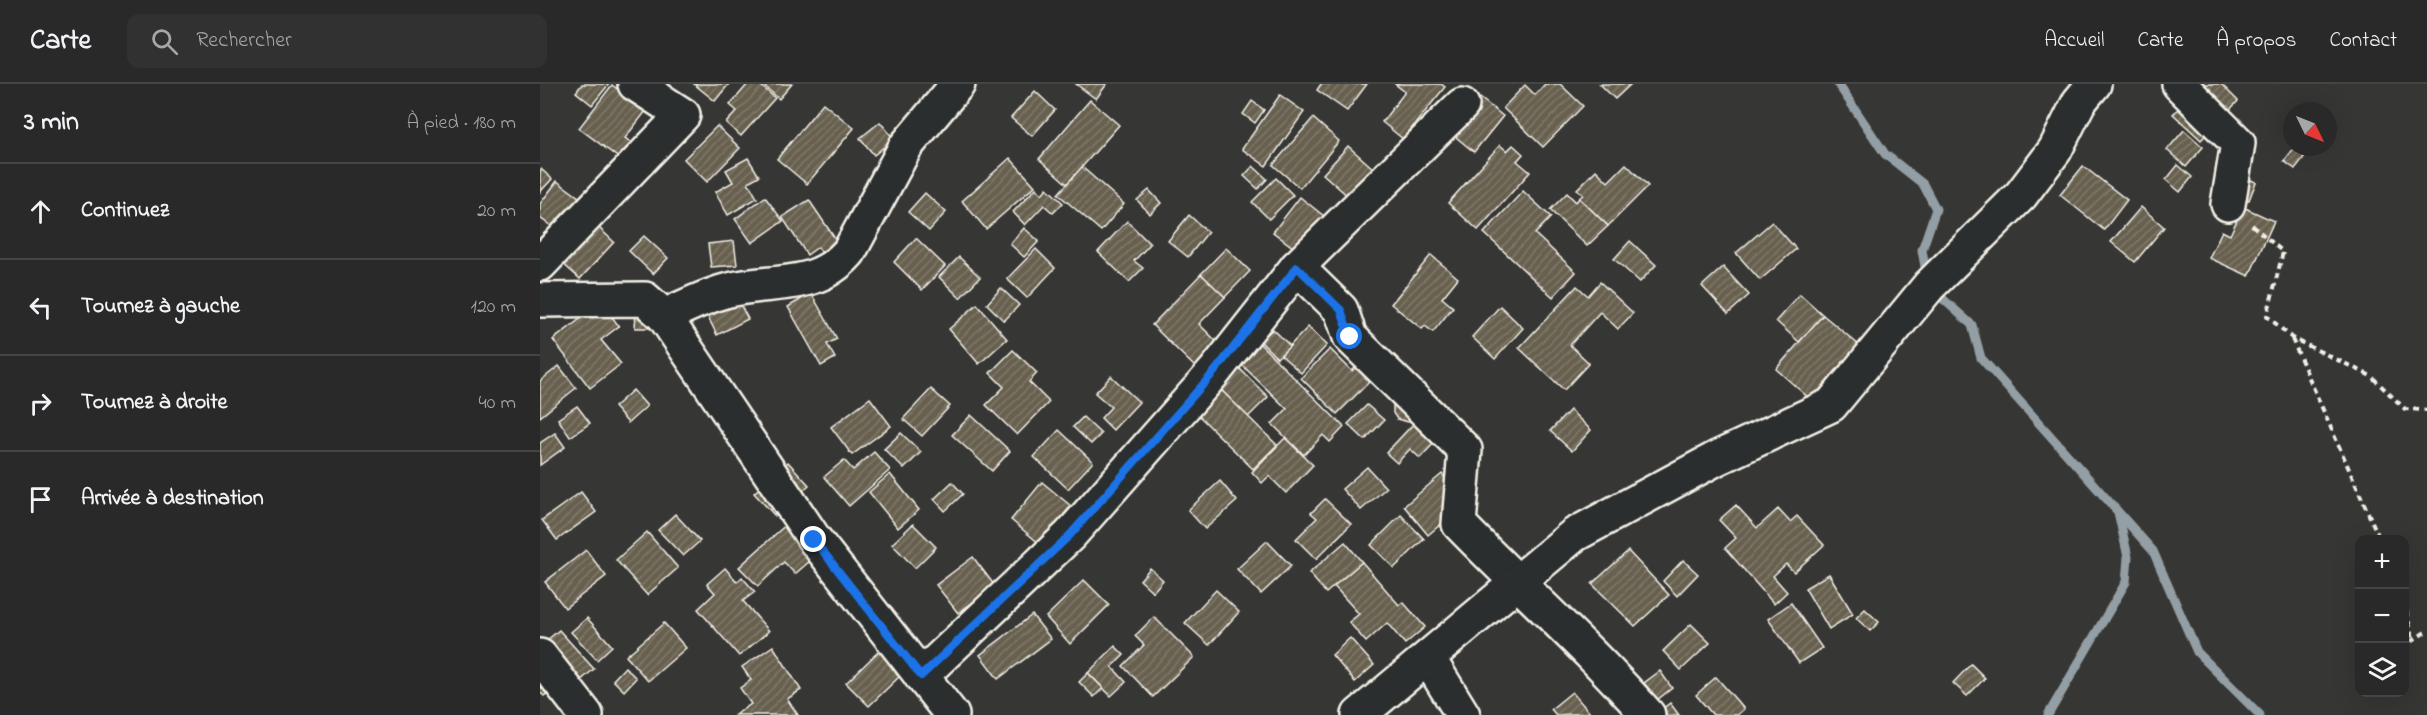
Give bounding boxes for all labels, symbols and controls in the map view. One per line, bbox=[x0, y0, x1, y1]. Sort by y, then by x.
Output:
search box bbox=[127, 14, 547, 68]
text: Carte bbox=[30, 21, 91, 62]
icon: search bbox=[148, 25, 181, 58]
text: Rechercher bbox=[196, 25, 292, 57]
text: Accueil bbox=[2044, 26, 2105, 56]
text: Carte bbox=[2138, 26, 2183, 56]
text: À propos bbox=[2216, 26, 2296, 56]
text: Contact bbox=[2329, 26, 2397, 56]
north arrow bbox=[2283, 102, 2337, 156]
text: 3 min bbox=[24, 104, 79, 142]
text: À pied · 180 m bbox=[407, 109, 516, 138]
icon: ahead bbox=[24, 195, 57, 228]
text: Continuez bbox=[81, 195, 169, 227]
text: 20 m bbox=[477, 197, 516, 226]
icon: left bbox=[24, 291, 57, 324]
text: Tournez à gauche bbox=[81, 291, 240, 323]
text: 120 m bbox=[471, 293, 516, 322]
route start bbox=[1336, 323, 1362, 349]
icon: right bbox=[24, 387, 57, 420]
text: Tournez à droite bbox=[81, 387, 227, 419]
text: 40 m bbox=[479, 389, 516, 418]
icon: arrive bbox=[24, 483, 57, 516]
text: Arrivée à destination bbox=[81, 483, 264, 515]
route end bbox=[800, 526, 826, 552]
map controls bbox=[2355, 535, 2409, 697]
button: + bbox=[2355, 535, 2409, 589]
button: − bbox=[2355, 589, 2409, 643]
button: layers bbox=[2355, 643, 2409, 697]

